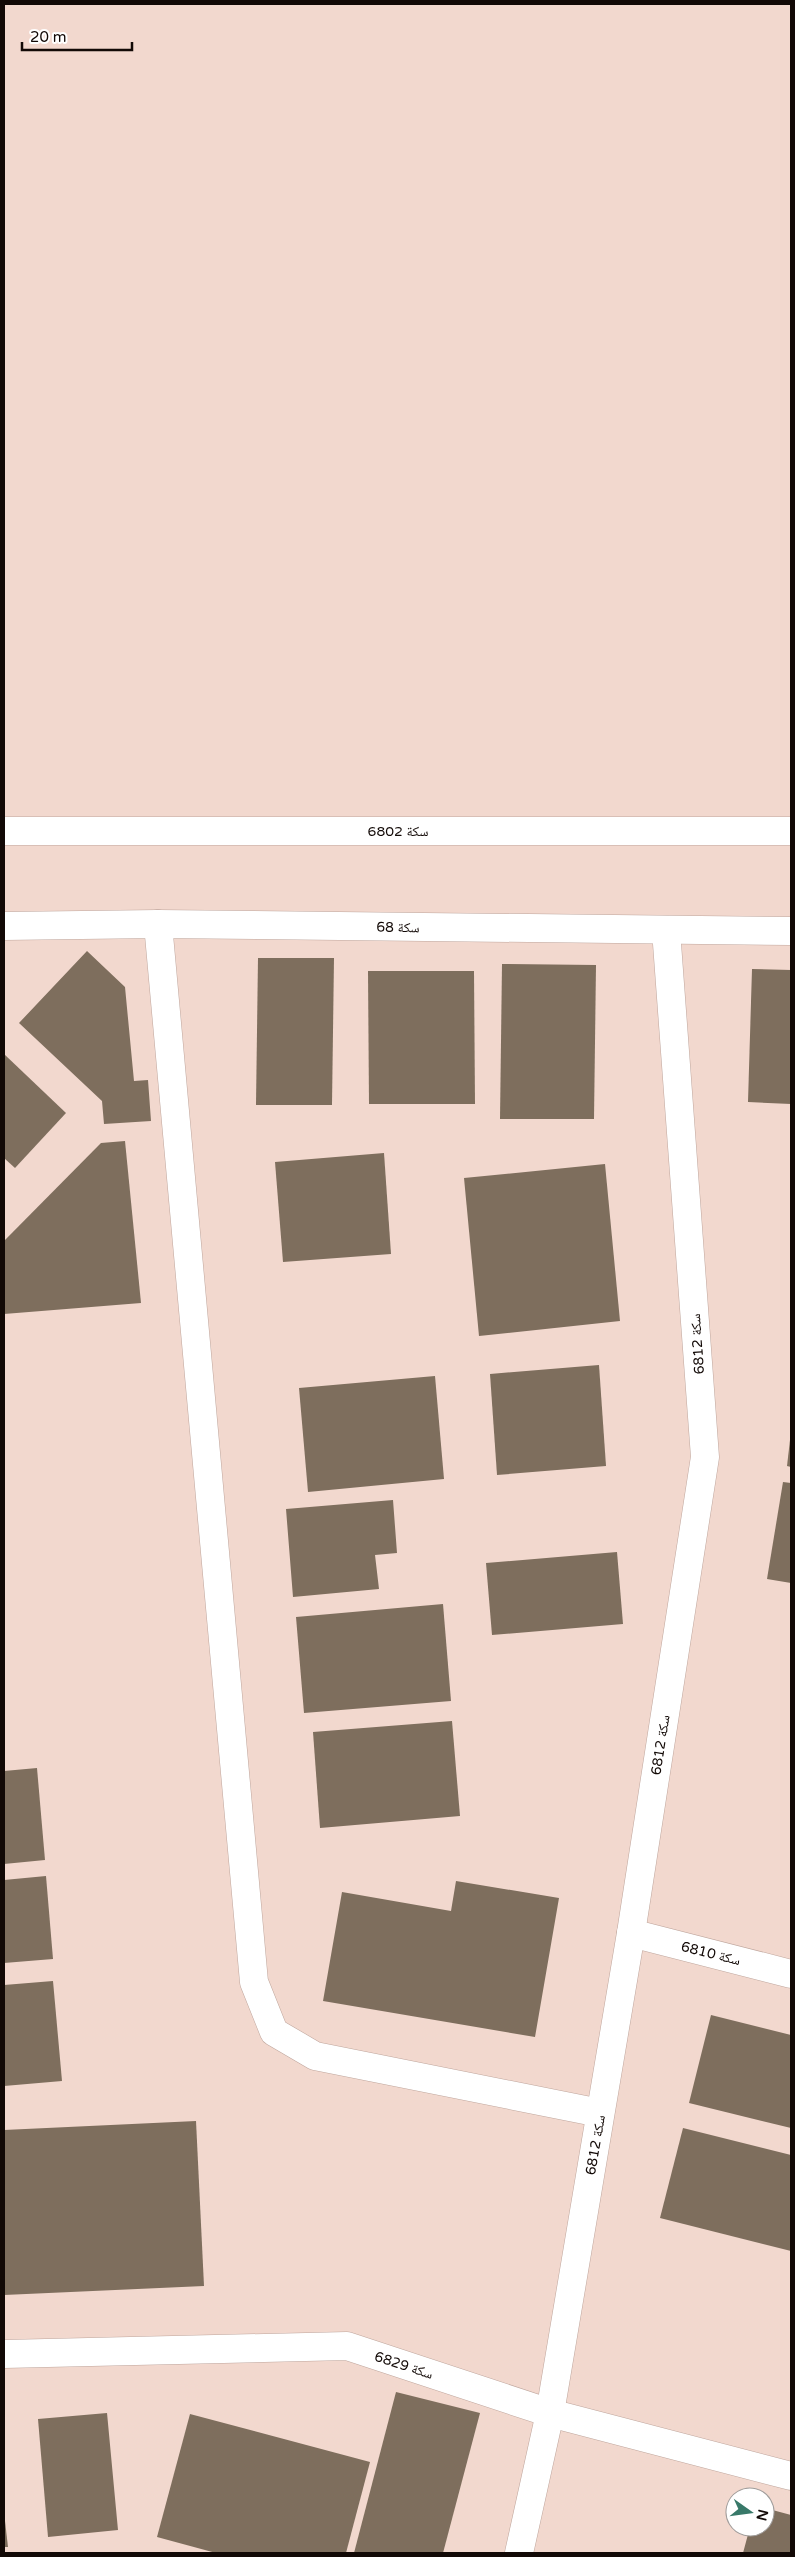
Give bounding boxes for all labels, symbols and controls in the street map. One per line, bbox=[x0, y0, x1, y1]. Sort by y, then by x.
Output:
scale bar bbox=[22, 20, 132, 52]
text: 20 m bbox=[30, 28, 67, 46]
street label: سكة 6802 bbox=[368, 823, 428, 840]
street label: 68 سكة bbox=[376, 919, 420, 936]
street label: سكة 6812 bbox=[687, 1313, 708, 1375]
street label: سكة 6812 bbox=[647, 1714, 674, 1776]
street label: سكة 6810 bbox=[679, 1938, 742, 1969]
street label: سكة 6812 bbox=[582, 2114, 609, 2176]
street label: سكة 6829 bbox=[372, 2348, 435, 2383]
north arrow bbox=[725, 2487, 775, 2537]
text: N bbox=[753, 2508, 772, 2523]

